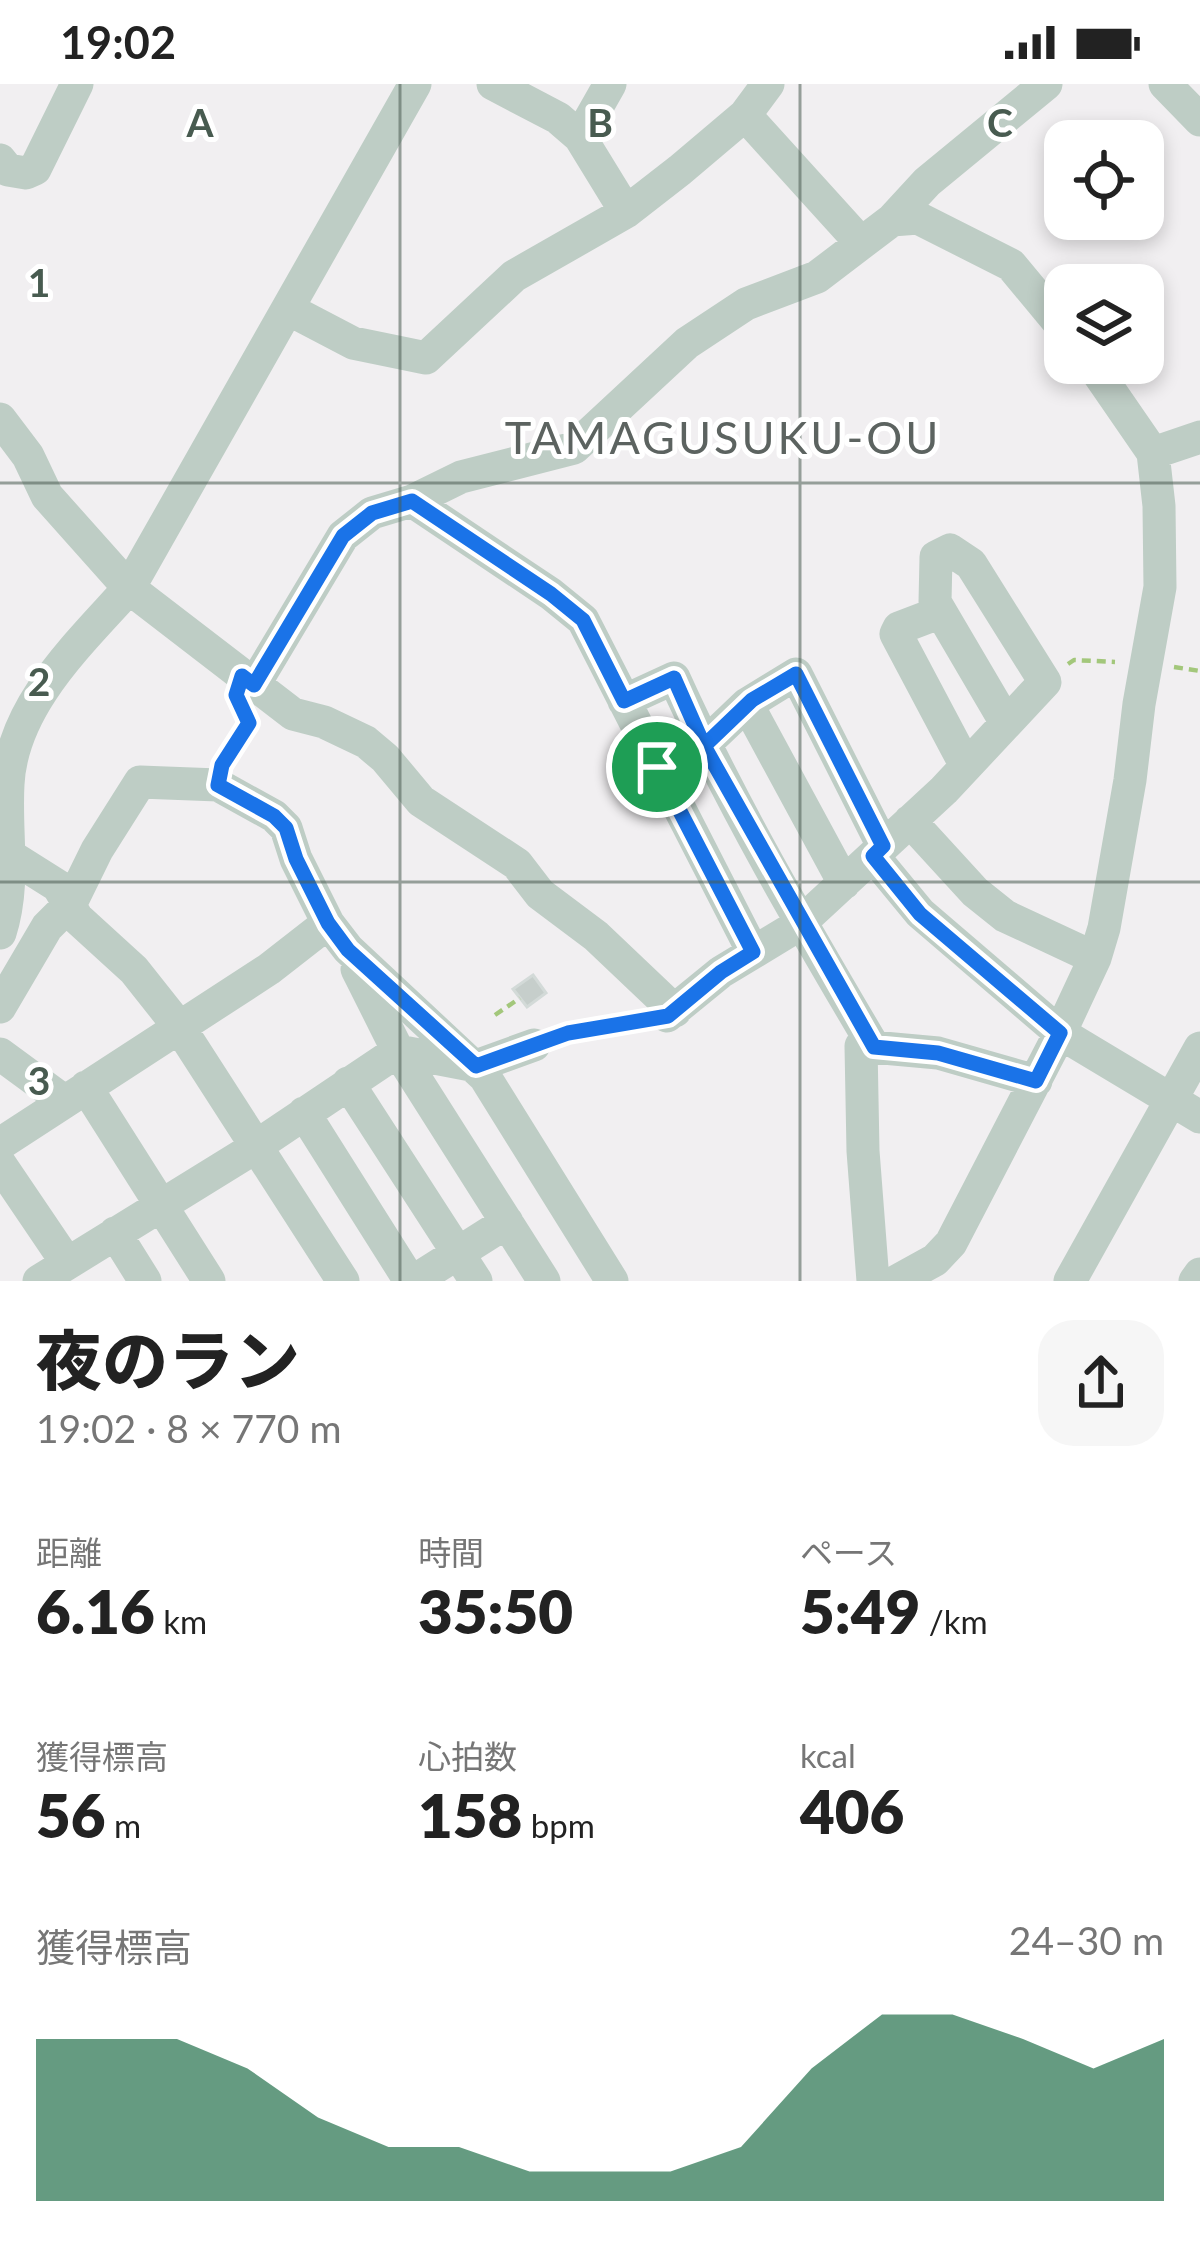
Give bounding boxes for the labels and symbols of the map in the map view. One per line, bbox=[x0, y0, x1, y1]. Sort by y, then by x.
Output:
text: A bbox=[185, 99, 214, 145]
text: B bbox=[587, 99, 613, 145]
text: C bbox=[987, 99, 1013, 145]
text: 1 bbox=[28, 259, 50, 305]
district label: TAMAGUSUKU-OU bbox=[505, 410, 941, 464]
text: 2 bbox=[28, 658, 50, 704]
pin bbox=[606, 716, 708, 818]
text: 3 bbox=[28, 1057, 50, 1103]

